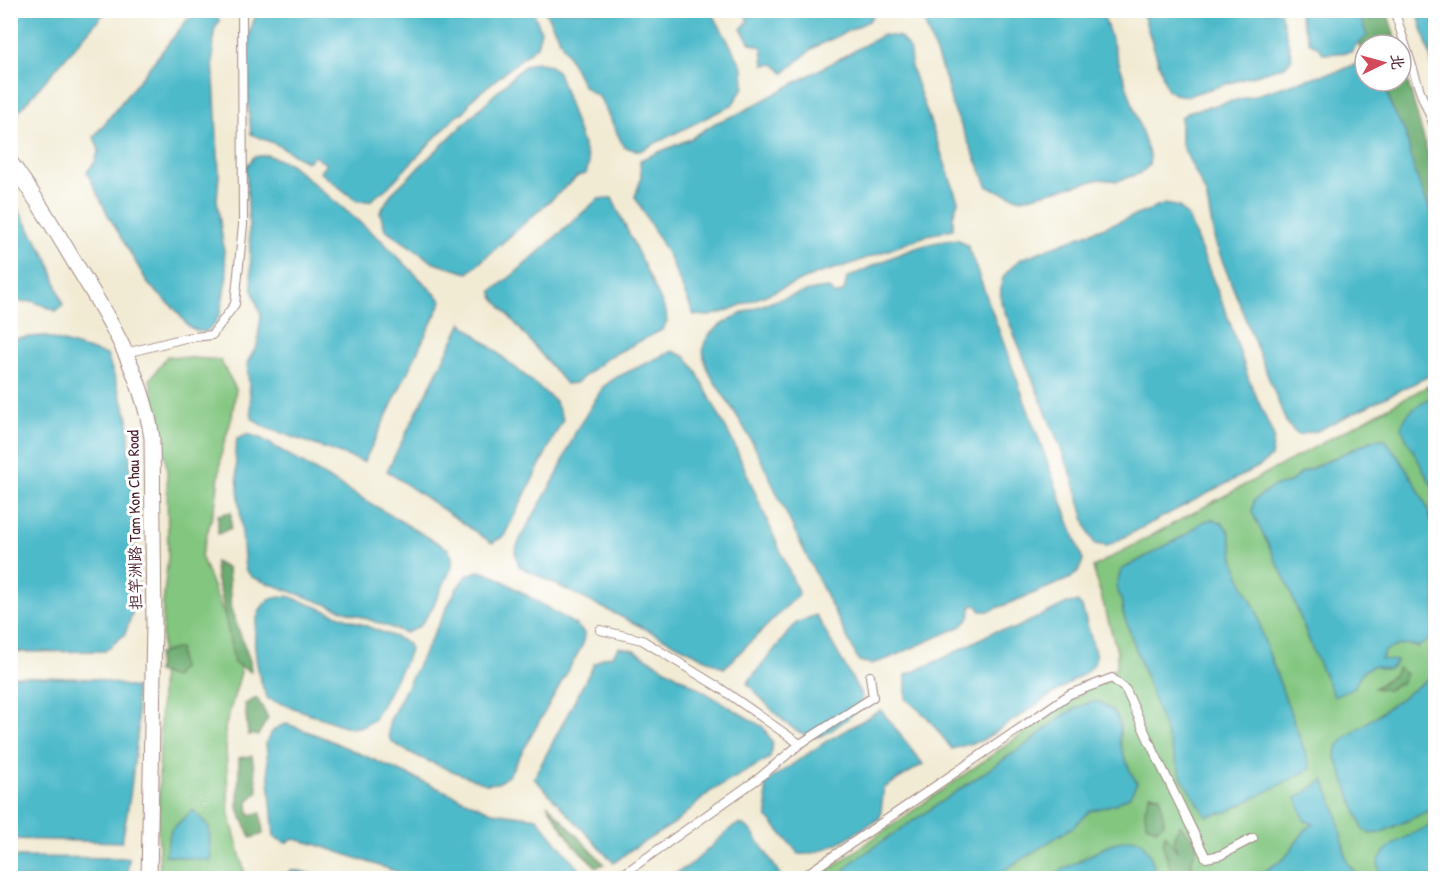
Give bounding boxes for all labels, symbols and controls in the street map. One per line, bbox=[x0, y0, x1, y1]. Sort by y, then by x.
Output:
north arrow bbox=[1353, 33, 1413, 93]
text: 北 bbox=[1386, 53, 1410, 71]
street label: 担竿洲路 Tam Kon Chau Road bbox=[121, 430, 147, 610]

